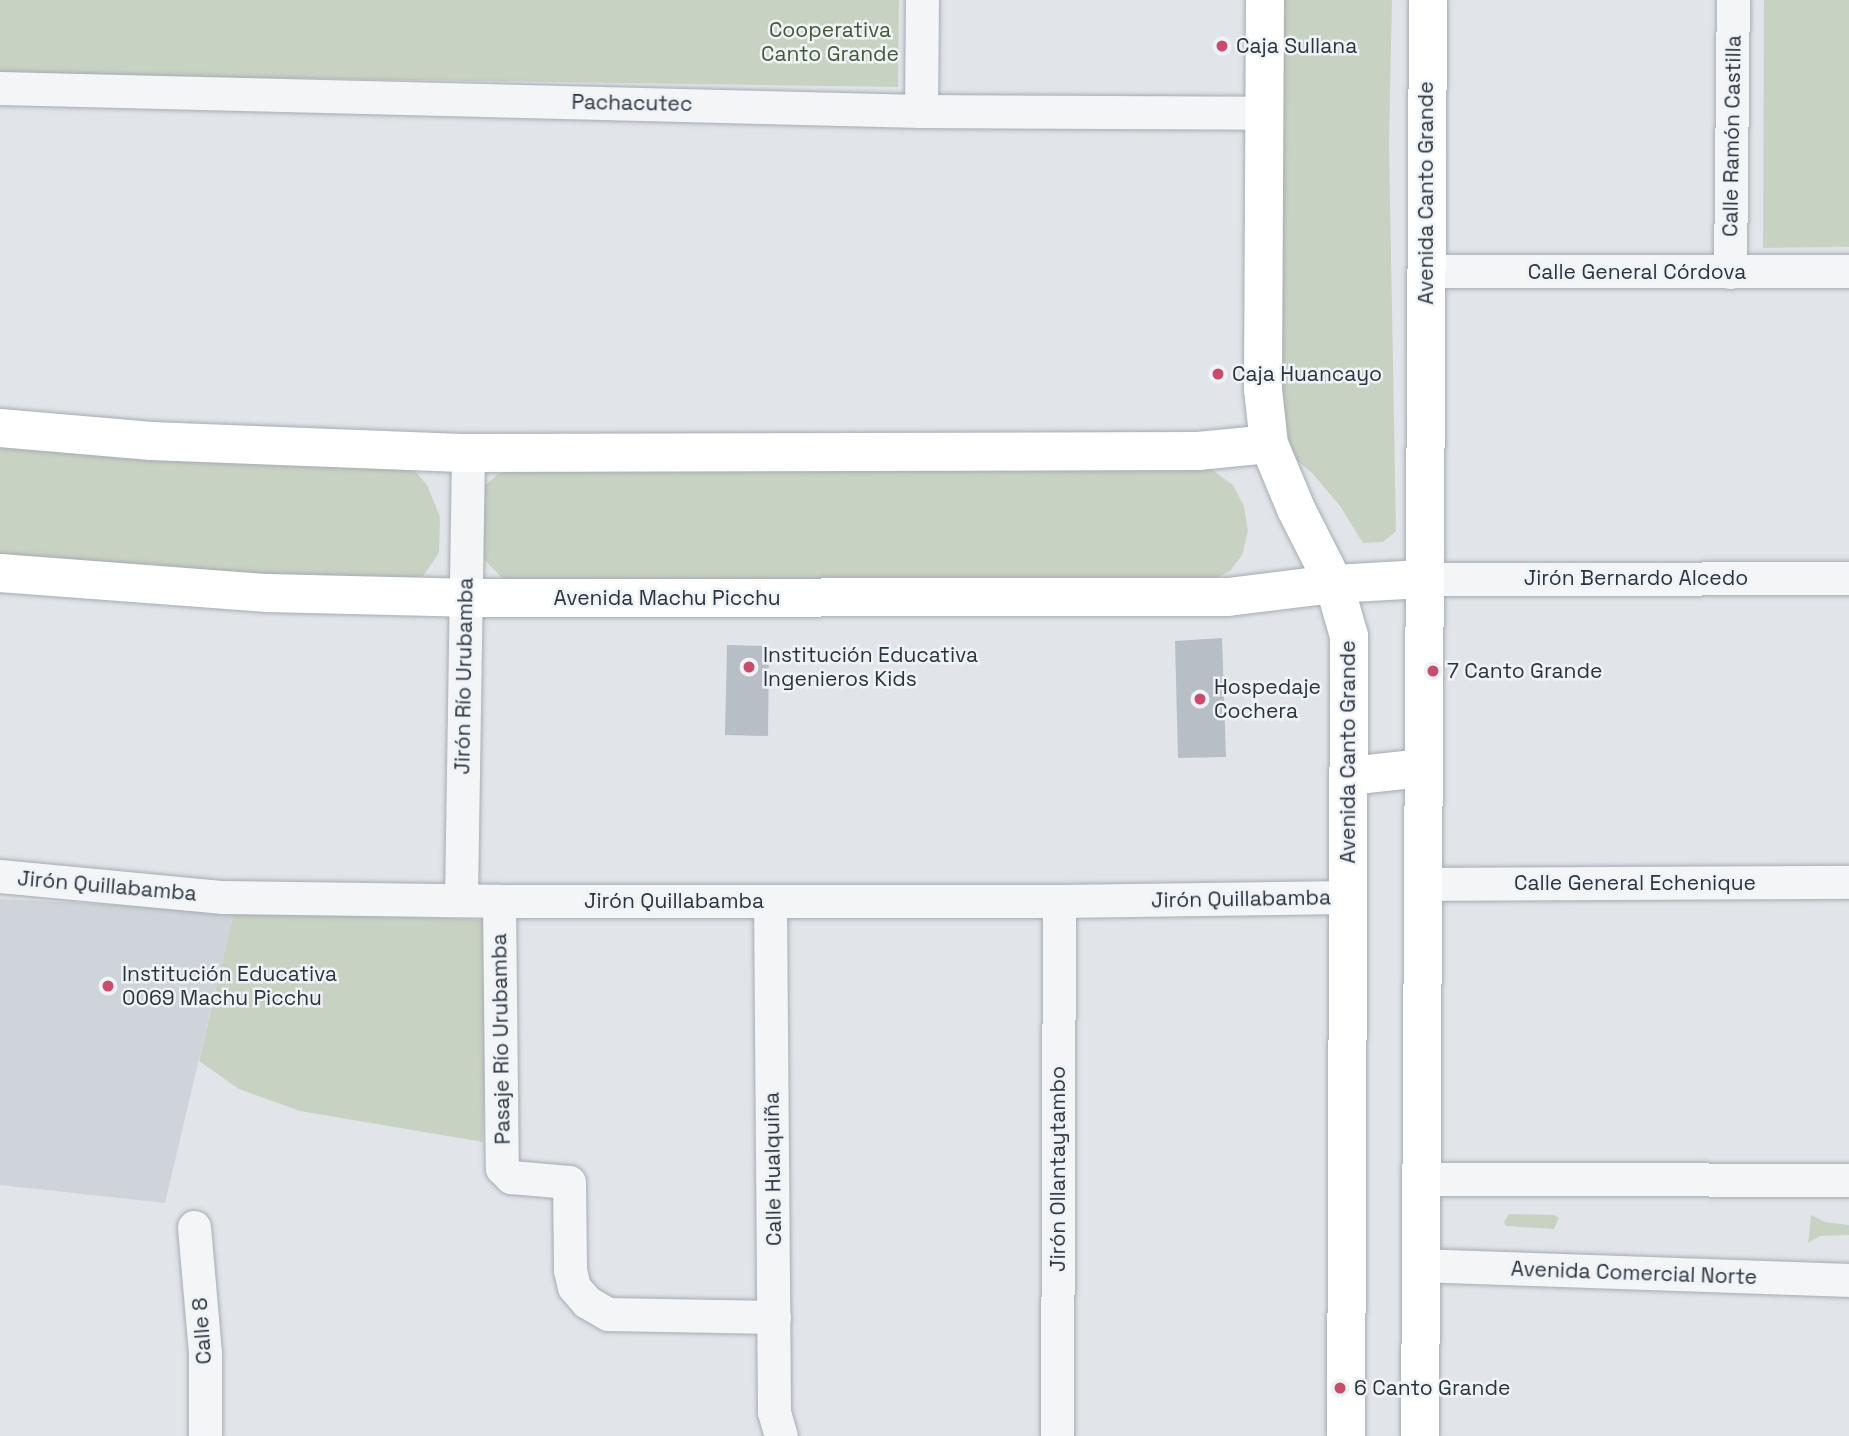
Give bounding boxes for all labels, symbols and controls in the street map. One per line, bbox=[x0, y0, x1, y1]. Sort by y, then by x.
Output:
park label: Cooperativa Canto Grande bbox=[761, 17, 899, 67]
place label: Caja Sullana bbox=[1236, 33, 1357, 59]
street label: Calle Ramón Castilla bbox=[1718, 35, 1746, 237]
marker: Caja Sullana bbox=[1214, 38, 1230, 54]
street label: Avenida Canto Grande bbox=[1413, 81, 1439, 305]
street label: Pachacutec bbox=[571, 89, 693, 117]
street label: Calle General Córdova bbox=[1528, 259, 1746, 285]
place label: Caja Huancayo bbox=[1232, 361, 1382, 387]
marker: Caja Huancayo bbox=[1210, 366, 1226, 382]
street label: Jirón Bernardo Alcedo bbox=[1524, 565, 1748, 591]
street label: Jirón Río Urubamba bbox=[450, 577, 478, 775]
street label: Avenida Machu Picchu bbox=[553, 585, 781, 611]
street label: Avenida Canto Grande bbox=[1335, 640, 1361, 864]
place label: Institución Educativa Ingenieros Kids bbox=[763, 642, 978, 692]
place label: 7 Canto Grande bbox=[1447, 658, 1602, 684]
marker: Institución Educativa Ingenieros Kids bbox=[741, 659, 757, 675]
marker: 7 Canto Grande bbox=[1425, 663, 1441, 679]
place label: Hospedaje Cochera bbox=[1214, 674, 1321, 724]
marker: Hospedaje Cochera bbox=[1192, 691, 1208, 707]
street label: Jirón Quillabamba bbox=[16, 866, 198, 906]
street label: Calle General Echenique bbox=[1514, 870, 1756, 896]
street label: Jirón Quillabamba bbox=[1151, 885, 1331, 913]
street label: Jirón Quillabamba bbox=[584, 888, 764, 914]
street label: Pasaje Río Urubamba bbox=[487, 933, 515, 1145]
place label: Institución Educativa 0069 Machu Picchu bbox=[122, 961, 337, 1011]
marker: Institución Educativa 0069 Machu Picchu bbox=[100, 978, 116, 994]
street label: Jirón Ollantaytambo bbox=[1045, 1066, 1071, 1272]
street label: Calle Hualquiña bbox=[759, 1092, 787, 1246]
street label: Avenida Comercial Norte bbox=[1510, 1256, 1758, 1290]
street label: Calle 8 bbox=[187, 1297, 217, 1365]
place label: 6 Canto Grande bbox=[1354, 1375, 1510, 1401]
marker: 6 Canto Grande bbox=[1332, 1380, 1348, 1396]

